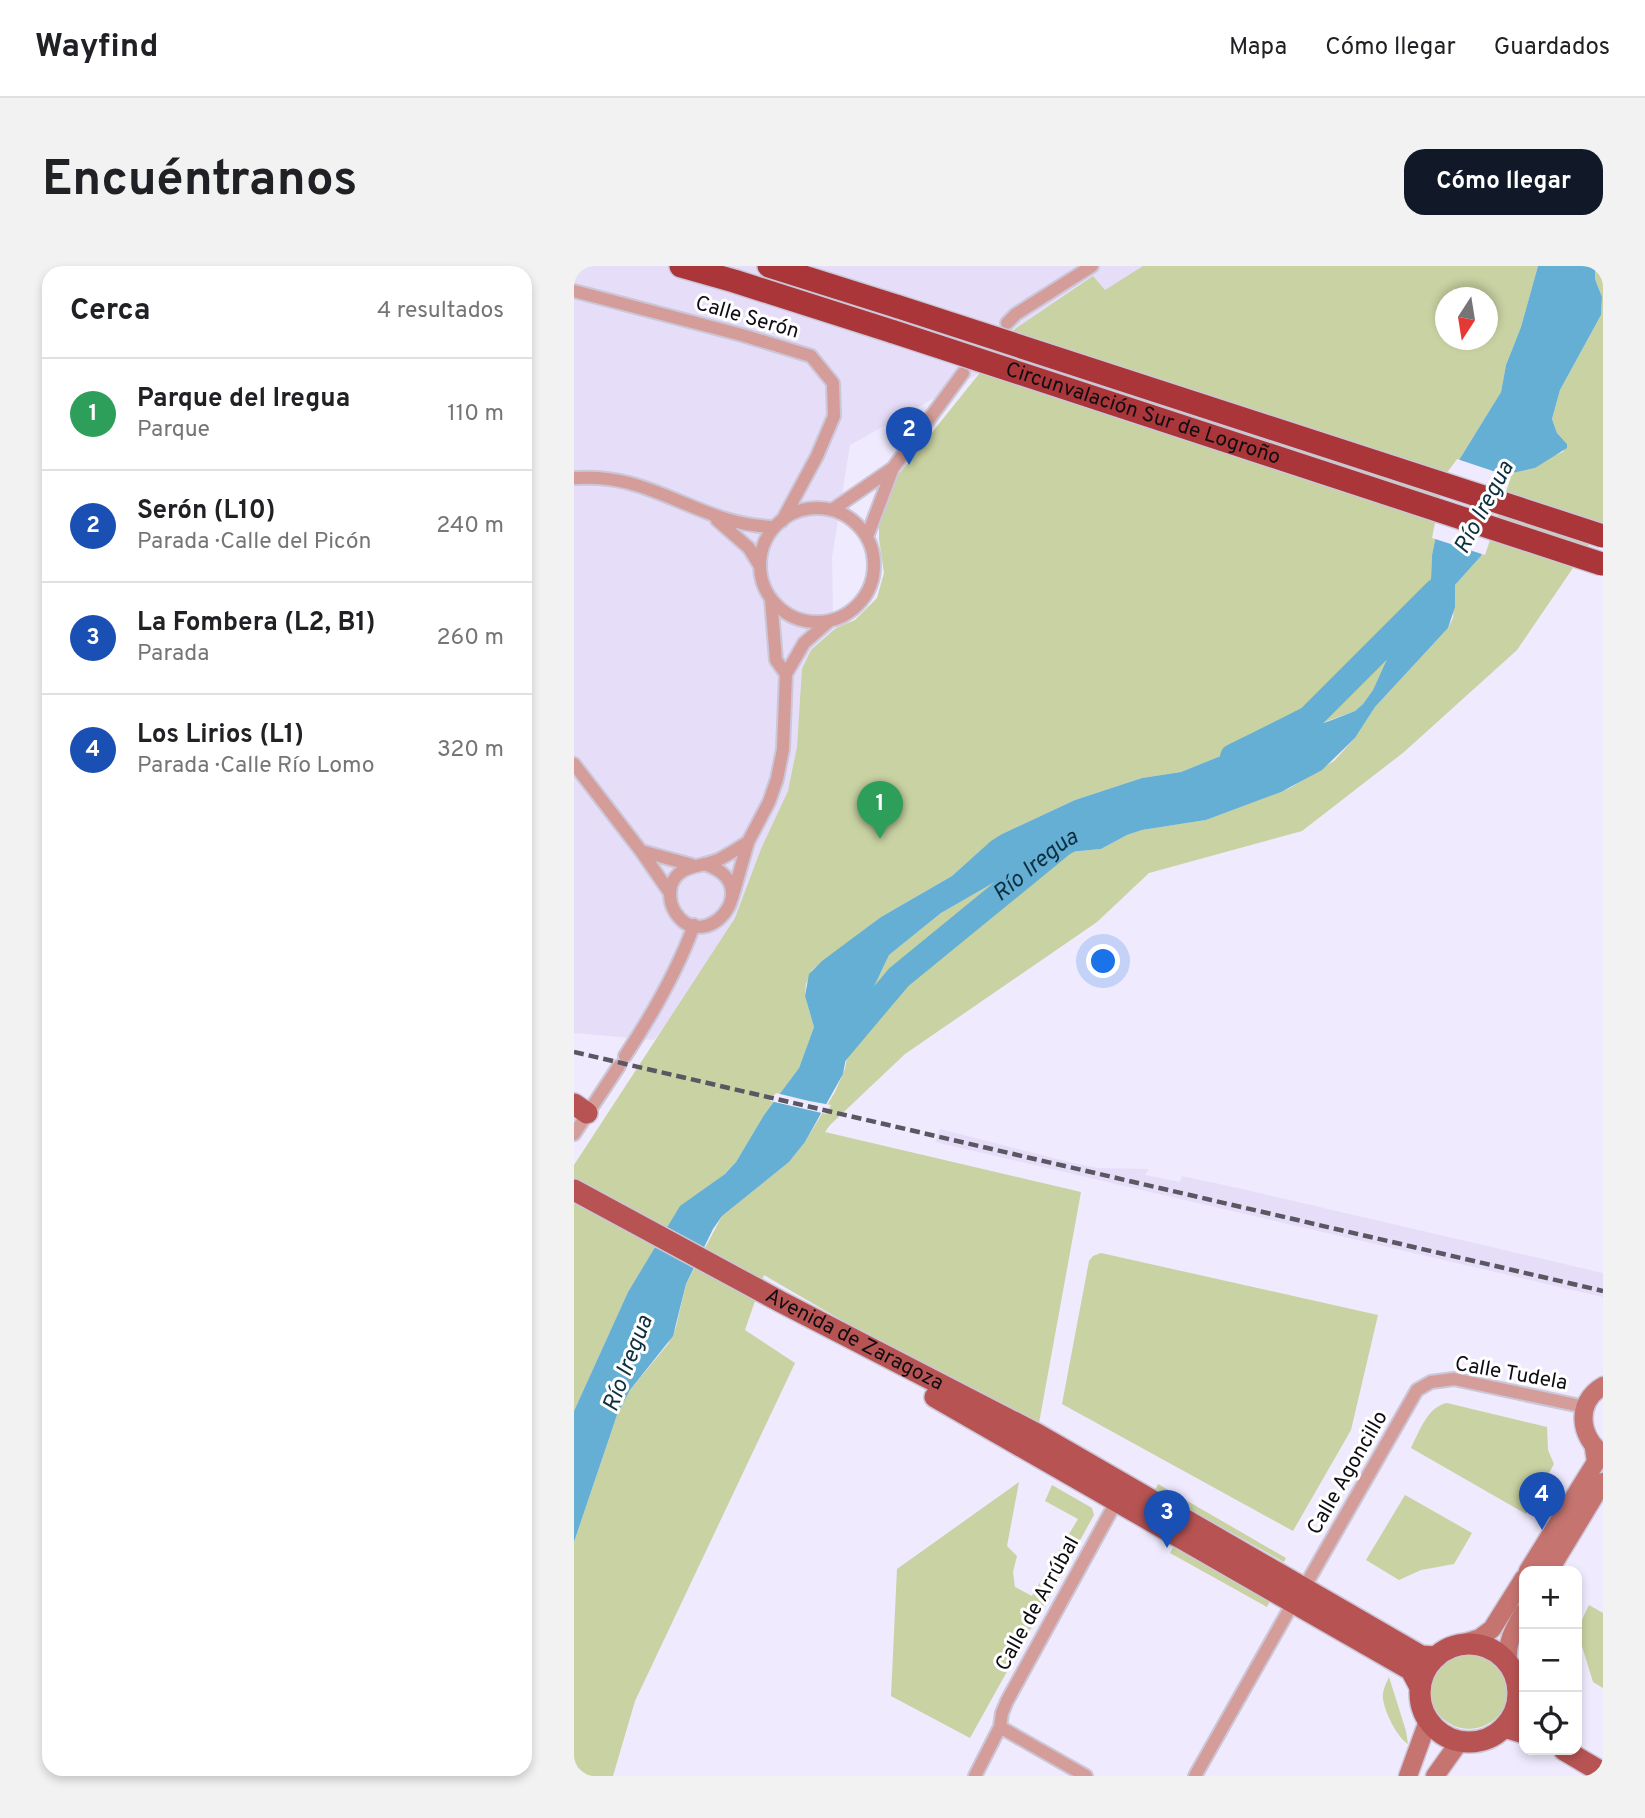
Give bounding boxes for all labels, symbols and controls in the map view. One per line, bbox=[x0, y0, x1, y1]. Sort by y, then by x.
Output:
text: Wayfind bbox=[35, 27, 158, 69]
text: Mapa bbox=[1229, 33, 1287, 63]
text: Cómo llegar bbox=[1325, 33, 1456, 63]
text: Guardados bbox=[1494, 33, 1610, 63]
button: Cómo llegar bbox=[1404, 149, 1603, 215]
text: Encuéntranos bbox=[42, 151, 357, 213]
north arrow bbox=[1435, 287, 1498, 350]
street label: Calle Serón bbox=[692, 290, 802, 346]
text: Cerca bbox=[70, 293, 150, 330]
text: 4 resultados bbox=[377, 297, 504, 326]
street label: Circunvalación Sur de Logroño bbox=[1002, 356, 1284, 471]
text: Parque del Iregua bbox=[137, 383, 350, 416]
text: 1 bbox=[88, 400, 98, 429]
text: 110 m bbox=[447, 400, 504, 429]
pin: 2 bbox=[886, 407, 932, 465]
text: Parque bbox=[137, 416, 210, 445]
water label: Río Iregua bbox=[1448, 456, 1522, 559]
text: Serón (L10) bbox=[137, 495, 275, 528]
text: 2 bbox=[86, 512, 100, 541]
text: 240 m bbox=[436, 512, 504, 541]
text: Parada · Calle del Picón bbox=[137, 528, 372, 557]
text: La Fombera (L2, B1) bbox=[137, 607, 375, 640]
text: 3 bbox=[86, 624, 100, 653]
text: 260 m bbox=[437, 624, 504, 653]
text: Parada bbox=[137, 640, 209, 669]
text: Los Lirios (L1) bbox=[137, 719, 304, 752]
text: 4 bbox=[86, 736, 100, 765]
text: 320 m bbox=[437, 736, 504, 765]
text: Parada · Calle Río Lomo bbox=[137, 752, 375, 781]
pin: 1 bbox=[857, 781, 903, 839]
water label: Río Iregua bbox=[987, 823, 1083, 909]
your location bbox=[1086, 944, 1120, 978]
street label: Avenida de Zaragoza bbox=[760, 1282, 948, 1397]
water label: Río Iregua bbox=[597, 1312, 661, 1416]
street label: Calle Tudela bbox=[1453, 1351, 1569, 1397]
street label: Calle Agoncillo bbox=[1302, 1406, 1394, 1540]
pin: 4 bbox=[1519, 1472, 1565, 1530]
pin: 3 bbox=[1144, 1490, 1190, 1548]
street label: Calle de Arrúbal bbox=[990, 1532, 1086, 1676]
map controls bbox=[1519, 1566, 1582, 1755]
button: + bbox=[1519, 1566, 1582, 1629]
button: − bbox=[1519, 1629, 1582, 1692]
button: locate bbox=[1519, 1692, 1582, 1755]

